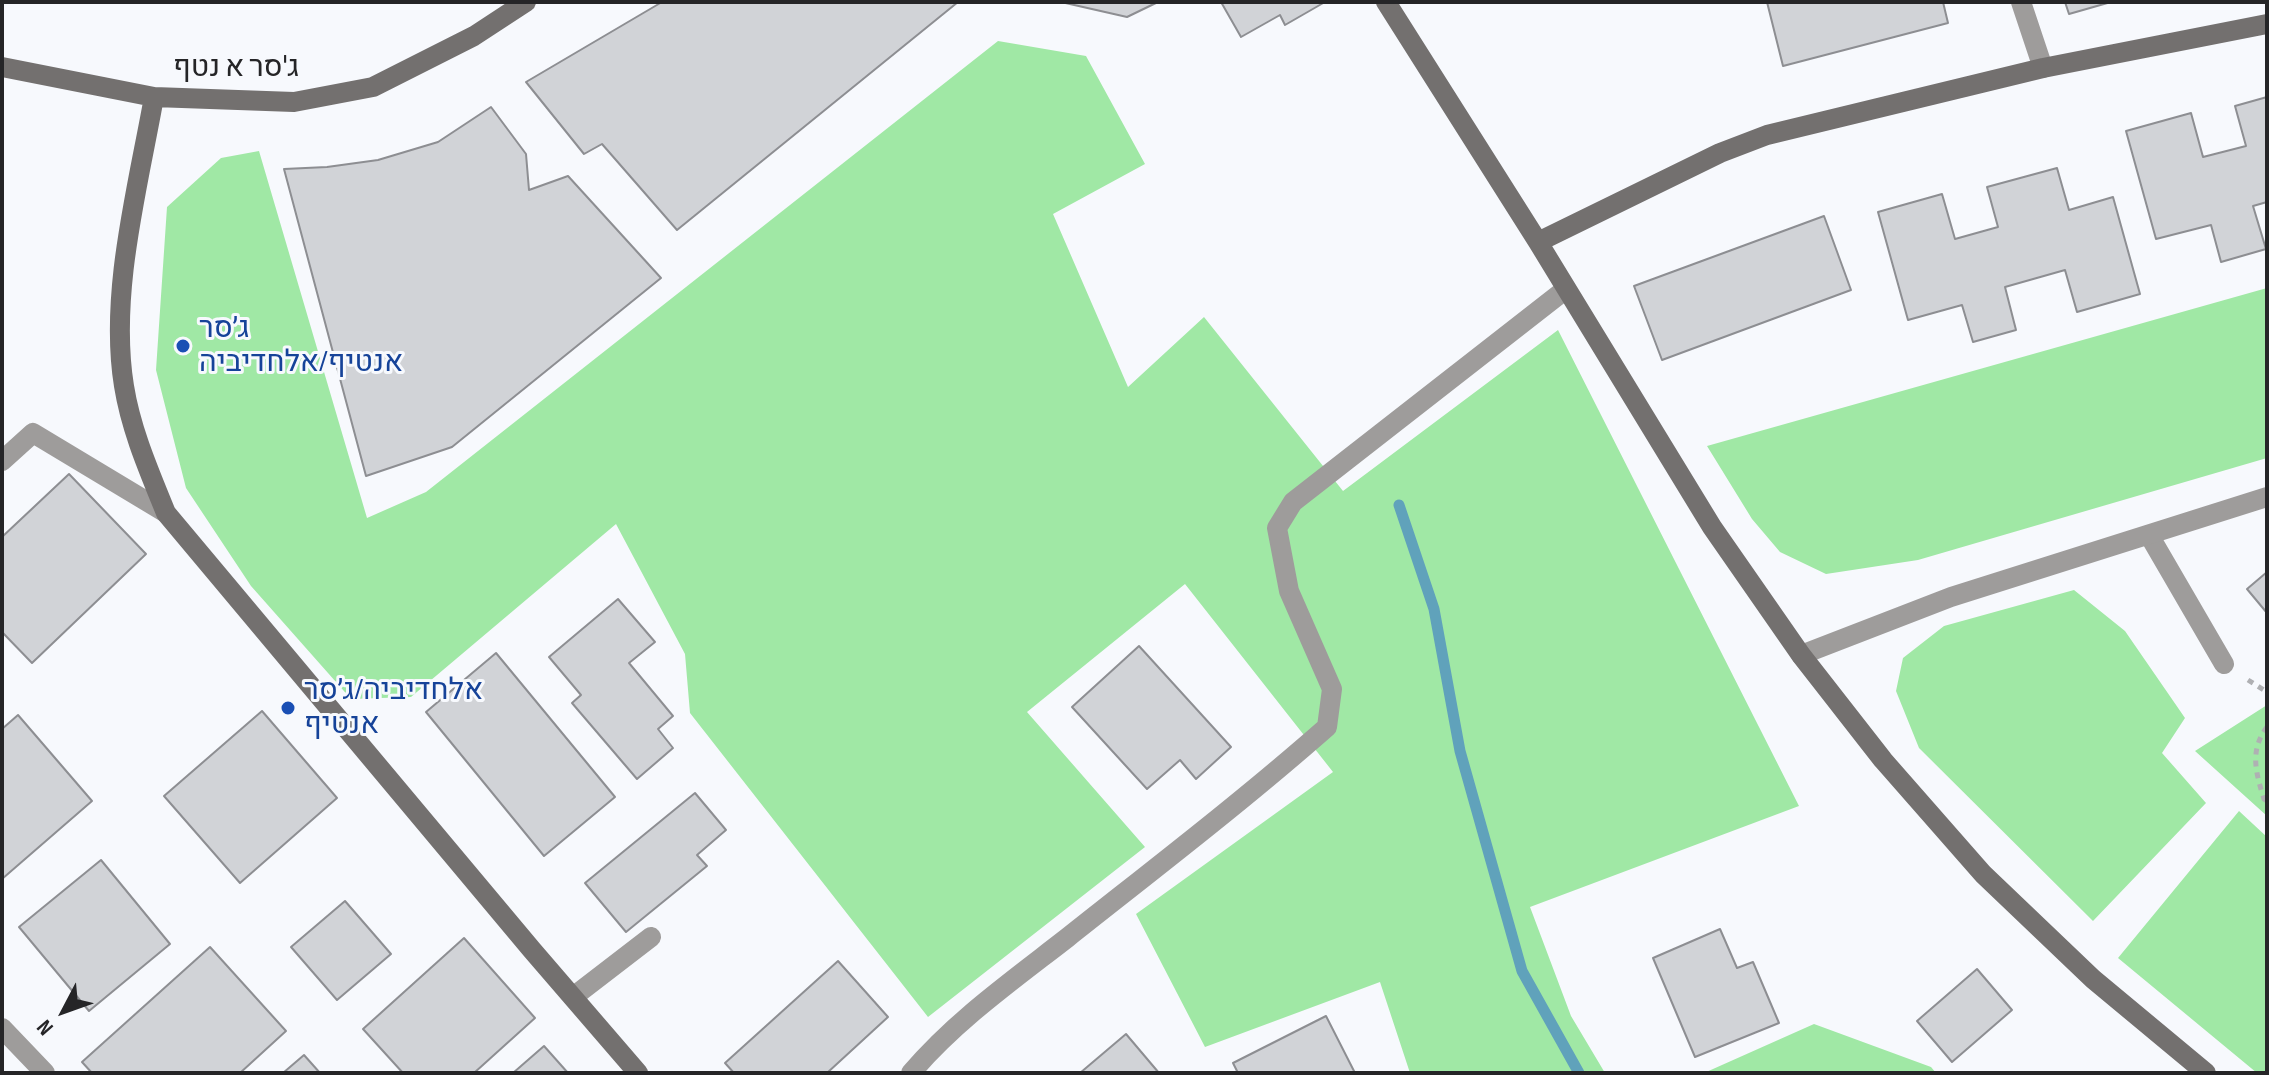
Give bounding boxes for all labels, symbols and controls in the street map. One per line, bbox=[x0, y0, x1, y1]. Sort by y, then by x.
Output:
street label: ג'סר א נטף bbox=[173, 50, 299, 86]
place label: ג׳סר אנטיף/אלחדיביה bbox=[199, 311, 403, 382]
marker: ג׳סר אנטיף/אלחדיביה bbox=[174, 337, 192, 355]
place label: אלחדיביה/ג׳סר אנטיף bbox=[304, 673, 483, 744]
marker: אלחדיביה/ג׳סר אנטיף bbox=[279, 699, 297, 717]
north arrow bbox=[24, 971, 104, 1051]
text: N bbox=[31, 1014, 60, 1040]

